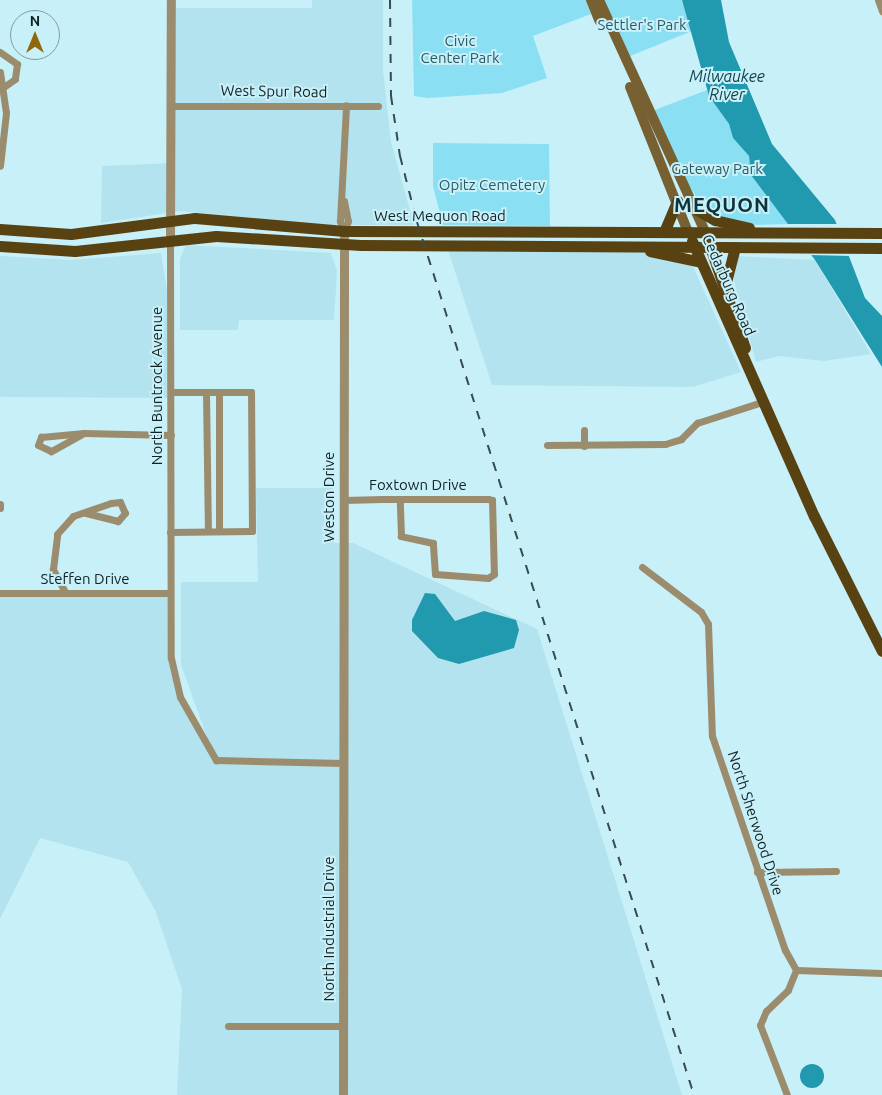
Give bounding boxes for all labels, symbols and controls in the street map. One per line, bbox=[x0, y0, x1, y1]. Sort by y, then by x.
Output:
north arrow bbox=[10, 10, 60, 60]
text: N bbox=[30, 13, 40, 29]
park label: Settler's Park bbox=[597, 16, 687, 34]
park label: Civic Center Park bbox=[420, 31, 500, 66]
water label: Milwaukee River bbox=[689, 66, 765, 104]
street label: West Spur Road bbox=[221, 81, 327, 101]
park label: Gateway Park bbox=[671, 160, 763, 178]
park label: Opitz Cemetery bbox=[439, 176, 545, 194]
district label: MEQUON bbox=[673, 192, 771, 216]
street label: West Mequon Road bbox=[374, 207, 506, 225]
street label: Cedarburg Road bbox=[699, 231, 759, 339]
street label: North Buntrock Avenue bbox=[148, 307, 166, 465]
street label: Weston Drive bbox=[320, 452, 338, 542]
street label: Foxtown Drive bbox=[369, 476, 467, 494]
street label: Steffen Drive bbox=[40, 570, 130, 588]
street label: North Sherwood Drive bbox=[724, 749, 788, 897]
street label: North Industrial Drive bbox=[320, 856, 338, 1002]

